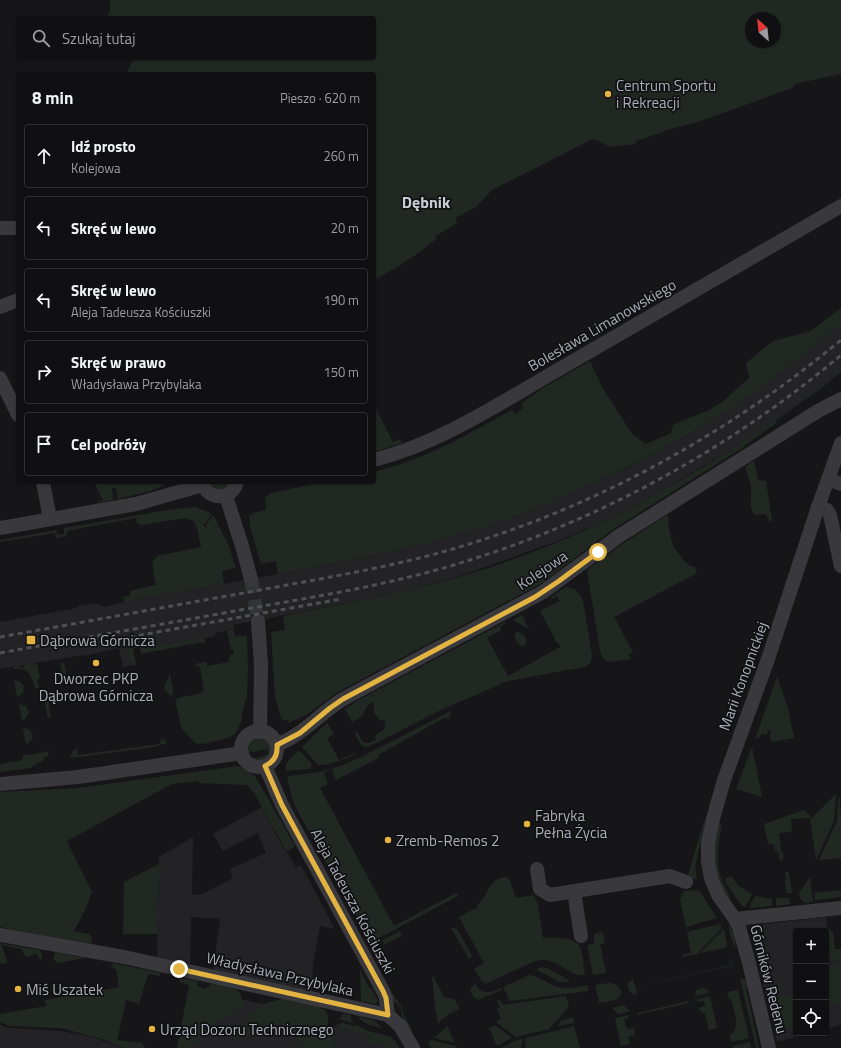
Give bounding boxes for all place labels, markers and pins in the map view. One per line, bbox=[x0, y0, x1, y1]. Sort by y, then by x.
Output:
place label: Centrum Sportu i Rekreacji bbox=[616, 74, 716, 114]
marker: Centrum Sportu i Rekreacji bbox=[603, 89, 613, 99]
place label: Dąbrowa Górnicza bbox=[40, 629, 155, 652]
marker: Dąbrowa Górnicza bbox=[25, 634, 37, 646]
marker: Dworzec PKP Dąbrowa Górnicza bbox=[91, 658, 101, 668]
place label: Dworzec PKP Dąbrowa Górnicza bbox=[39, 667, 154, 707]
place label: Fabryka Pełna Życia bbox=[535, 804, 608, 844]
marker: Fabryka Pełna Życia bbox=[522, 819, 532, 829]
place label: Zremb-Remos 2 bbox=[396, 829, 499, 852]
marker: Zremb-Remos 2 bbox=[383, 835, 393, 845]
place label: Miś Uszatek bbox=[26, 978, 103, 1001]
marker: Miś Uszatek bbox=[13, 984, 23, 994]
place label: Urząd Dozoru Technicznego bbox=[160, 1018, 334, 1041]
marker: Urząd Dozoru Technicznego bbox=[147, 1024, 157, 1034]

